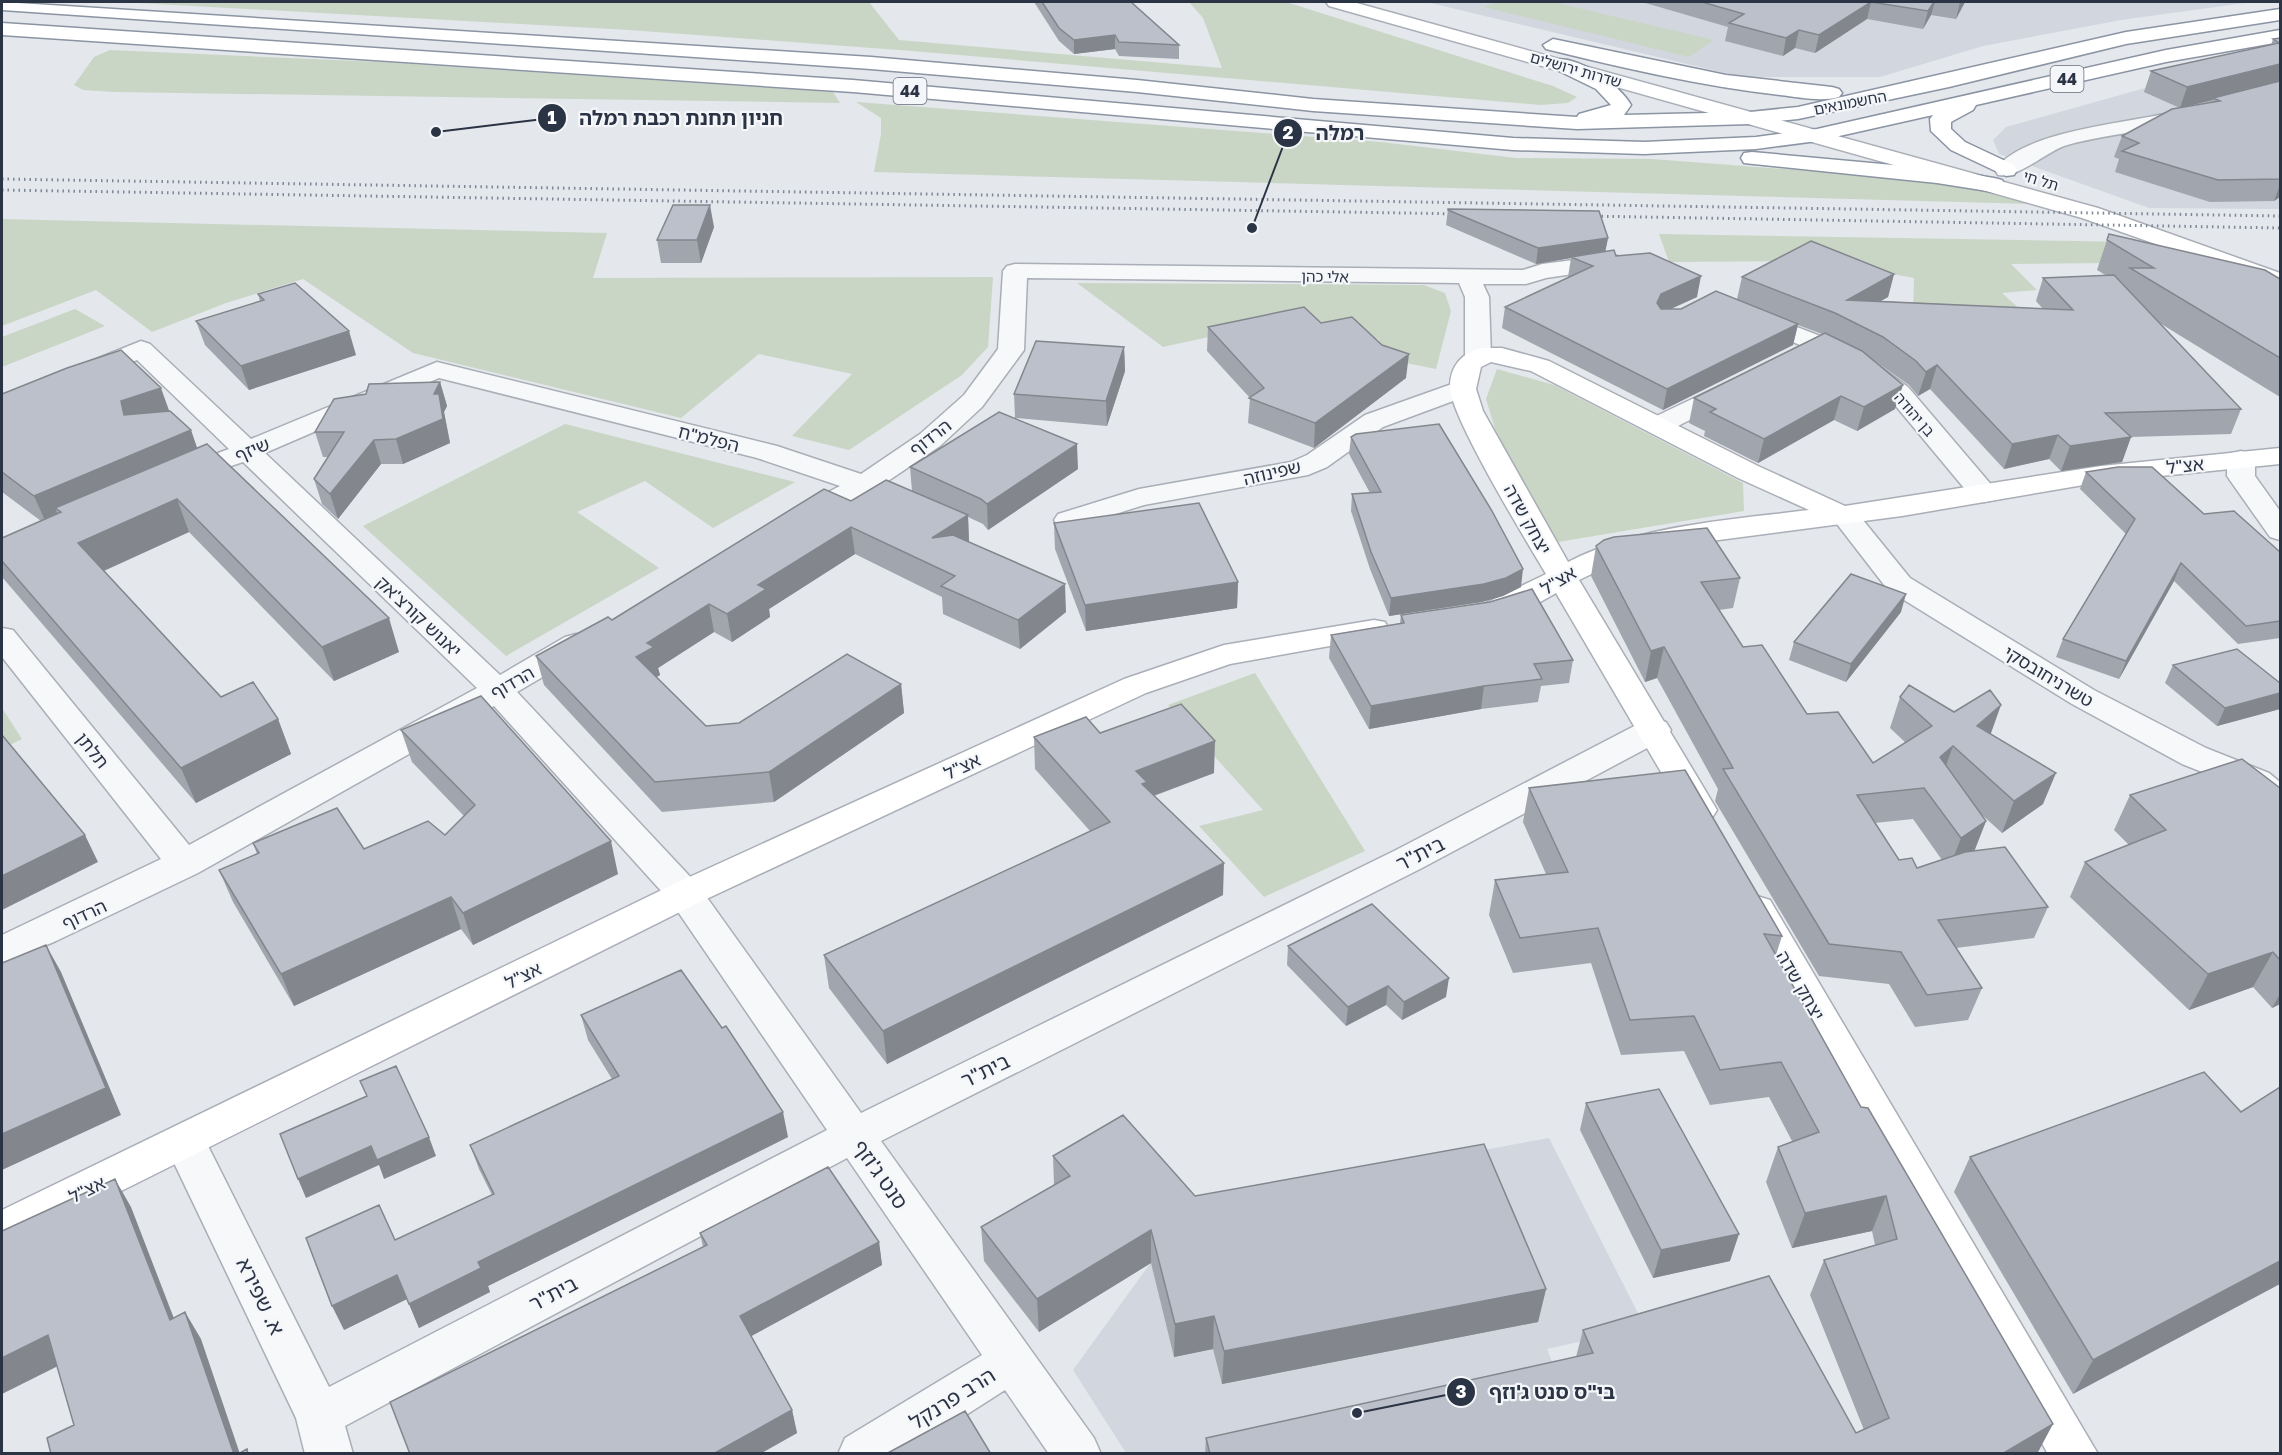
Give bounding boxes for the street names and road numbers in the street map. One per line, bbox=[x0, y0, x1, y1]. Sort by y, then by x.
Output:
street label: שדרות ירושלים bbox=[1528, 47, 1624, 91]
road number: 44 bbox=[2050, 66, 2084, 92]
road number: 44 bbox=[894, 78, 926, 104]
street label: החשמונאים bbox=[1812, 86, 1888, 118]
street label: תל חי bbox=[2021, 166, 2061, 194]
street label: אלי כהן bbox=[1301, 267, 1349, 285]
street label: בן יהודה bbox=[1891, 388, 1939, 440]
street label: הרדוף bbox=[905, 414, 955, 460]
street label: הפלמ"ח bbox=[676, 420, 742, 456]
street label: שיזף bbox=[231, 432, 273, 466]
street label: אצ"ל bbox=[2165, 452, 2205, 478]
street label: שפינוזה bbox=[1241, 455, 1303, 489]
street label: יצחק שדה bbox=[1500, 480, 1556, 558]
street label: אצ"ל bbox=[1536, 561, 1580, 599]
street label: יאנוש קורצ'אק bbox=[372, 571, 466, 661]
street label: טשרניחובסקי bbox=[2000, 641, 2098, 711]
street label: הרדוף bbox=[486, 661, 538, 703]
street label: תלתן bbox=[72, 728, 114, 772]
street label: אצ"ל bbox=[940, 748, 984, 784]
street label: בית"ר bbox=[1391, 830, 1449, 876]
street label: הרדוף bbox=[58, 894, 110, 934]
street label: יצחק שדה bbox=[1772, 946, 1830, 1024]
street label: אצ"ל bbox=[501, 957, 545, 993]
street label: בית"ר bbox=[956, 1047, 1014, 1093]
street label: סנט ג'וזף bbox=[848, 1134, 914, 1214]
street label: אצ"ל bbox=[65, 1171, 109, 1207]
street label: א. שפירא bbox=[231, 1253, 291, 1339]
street label: בית"ר bbox=[524, 1269, 582, 1317]
street label: הרב פרנקל bbox=[904, 1361, 1000, 1435]

